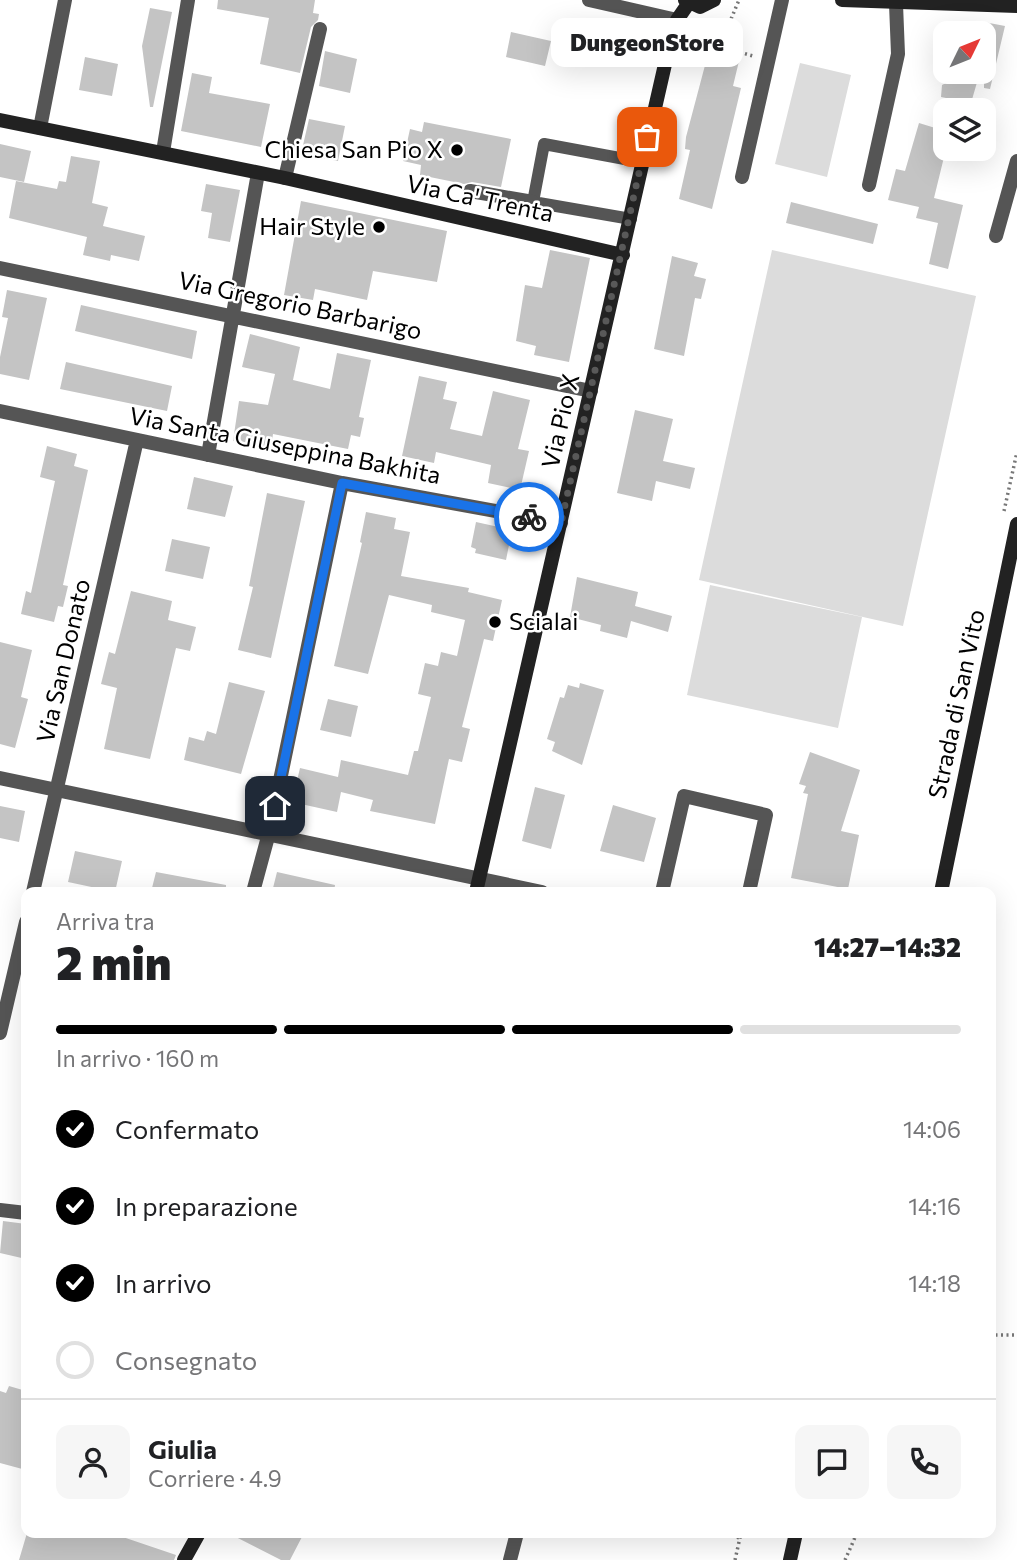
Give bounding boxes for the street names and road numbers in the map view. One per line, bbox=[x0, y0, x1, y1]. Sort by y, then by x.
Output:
street label: Via Ca' Trenta bbox=[404, 168, 556, 227]
street label: Via Gregorio Barbarigo bbox=[176, 265, 425, 345]
street label: Via Pio X bbox=[535, 371, 584, 471]
street label: Via Santa Giuseppina Bakhita bbox=[127, 400, 444, 489]
street label: Via San Donato bbox=[30, 576, 95, 745]
street label: Strada di San Vito bbox=[921, 606, 990, 801]

